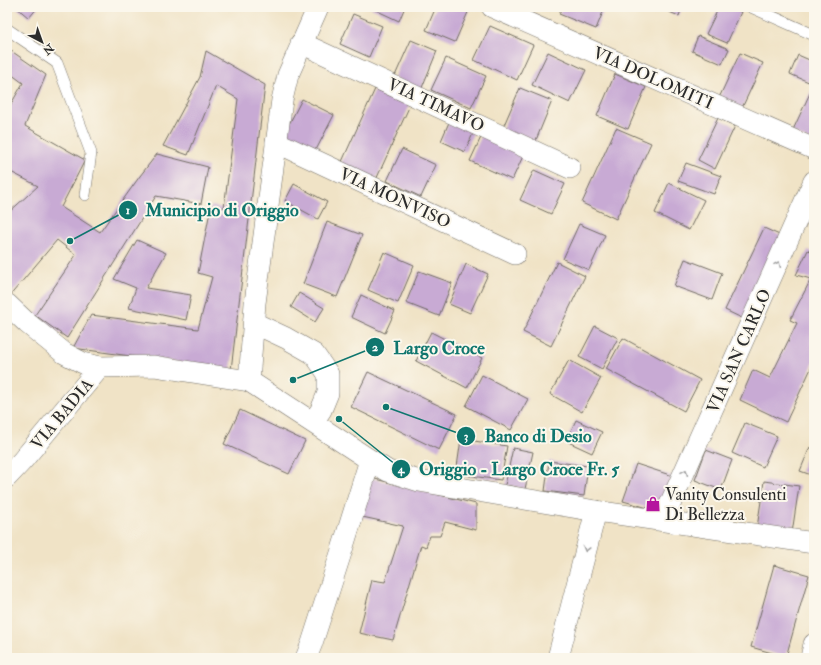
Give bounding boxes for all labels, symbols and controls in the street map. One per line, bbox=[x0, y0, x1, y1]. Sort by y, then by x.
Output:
north arrow bbox=[22, 22, 62, 62]
text: N bbox=[39, 40, 57, 58]
street label: VIA DOLOMITI bbox=[590, 42, 717, 114]
street label: VIA TIMAVO bbox=[384, 73, 488, 137]
street label: VIA MONVISO bbox=[336, 163, 454, 233]
callout: Municipio di Origgio bbox=[118, 195, 307, 225]
text: Municipio di Origgio bbox=[144, 199, 299, 222]
text: 1 bbox=[126, 203, 130, 218]
one-way arrow bbox=[773, 260, 781, 267]
street label: VIA SAN CARLO bbox=[702, 286, 776, 416]
callout: Largo Croce bbox=[365, 332, 493, 362]
text: Largo Croce bbox=[393, 337, 485, 360]
text: 2 bbox=[372, 340, 378, 355]
street label: VIA BADIA bbox=[26, 374, 98, 454]
callout: Banco di Desio bbox=[456, 421, 600, 451]
text: Banco di Desio bbox=[484, 425, 592, 448]
text: 3 bbox=[464, 429, 469, 444]
callout: Origgio - Largo Croce Fr. 5 bbox=[391, 454, 627, 484]
text: Origgio - Largo Croce Fr. 5 bbox=[419, 458, 620, 481]
text: 4 bbox=[397, 462, 406, 477]
one-way arrow bbox=[680, 468, 688, 476]
place label: Vanity Consulenti Di Bellezza bbox=[665, 484, 787, 525]
shop icon: Vanity Consulenti Di Bellezza bbox=[644, 495, 662, 513]
one-way arrow bbox=[582, 545, 591, 552]

